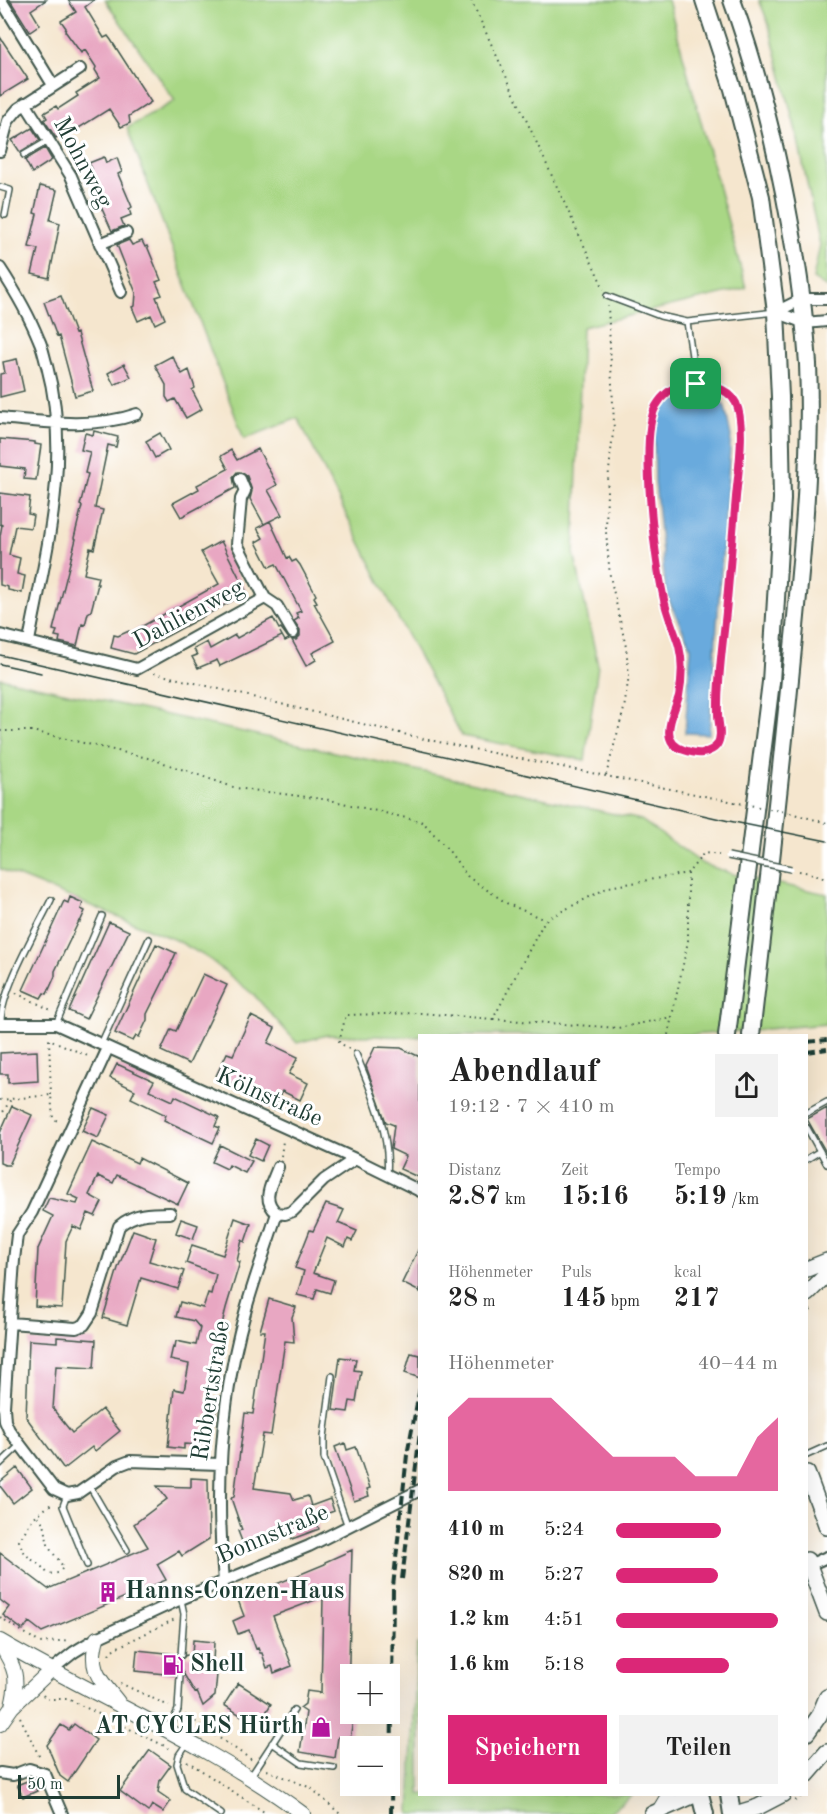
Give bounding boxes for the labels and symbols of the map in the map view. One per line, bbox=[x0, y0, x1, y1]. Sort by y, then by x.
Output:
street label: Mohnweg bbox=[48, 113, 116, 213]
pin bbox=[670, 358, 721, 409]
street label: Dahlienweg bbox=[129, 576, 249, 654]
street label: Kölnstraße bbox=[212, 1064, 326, 1132]
street label: Ribbertstraße bbox=[189, 1319, 235, 1463]
street label: Bonnstraße bbox=[214, 1501, 332, 1569]
building icon: Hanns-Conzen-Haus bbox=[96, 1580, 120, 1604]
place label: Hanns-Conzen-Haus bbox=[125, 1580, 344, 1604]
fuel station icon: Shell bbox=[161, 1653, 185, 1677]
place label: Shell bbox=[190, 1653, 244, 1677]
place label: AT CYCLES Hürth bbox=[95, 1715, 304, 1739]
shop icon: AT CYCLES Hürth bbox=[309, 1715, 333, 1739]
scale bar bbox=[18, 1772, 120, 1800]

